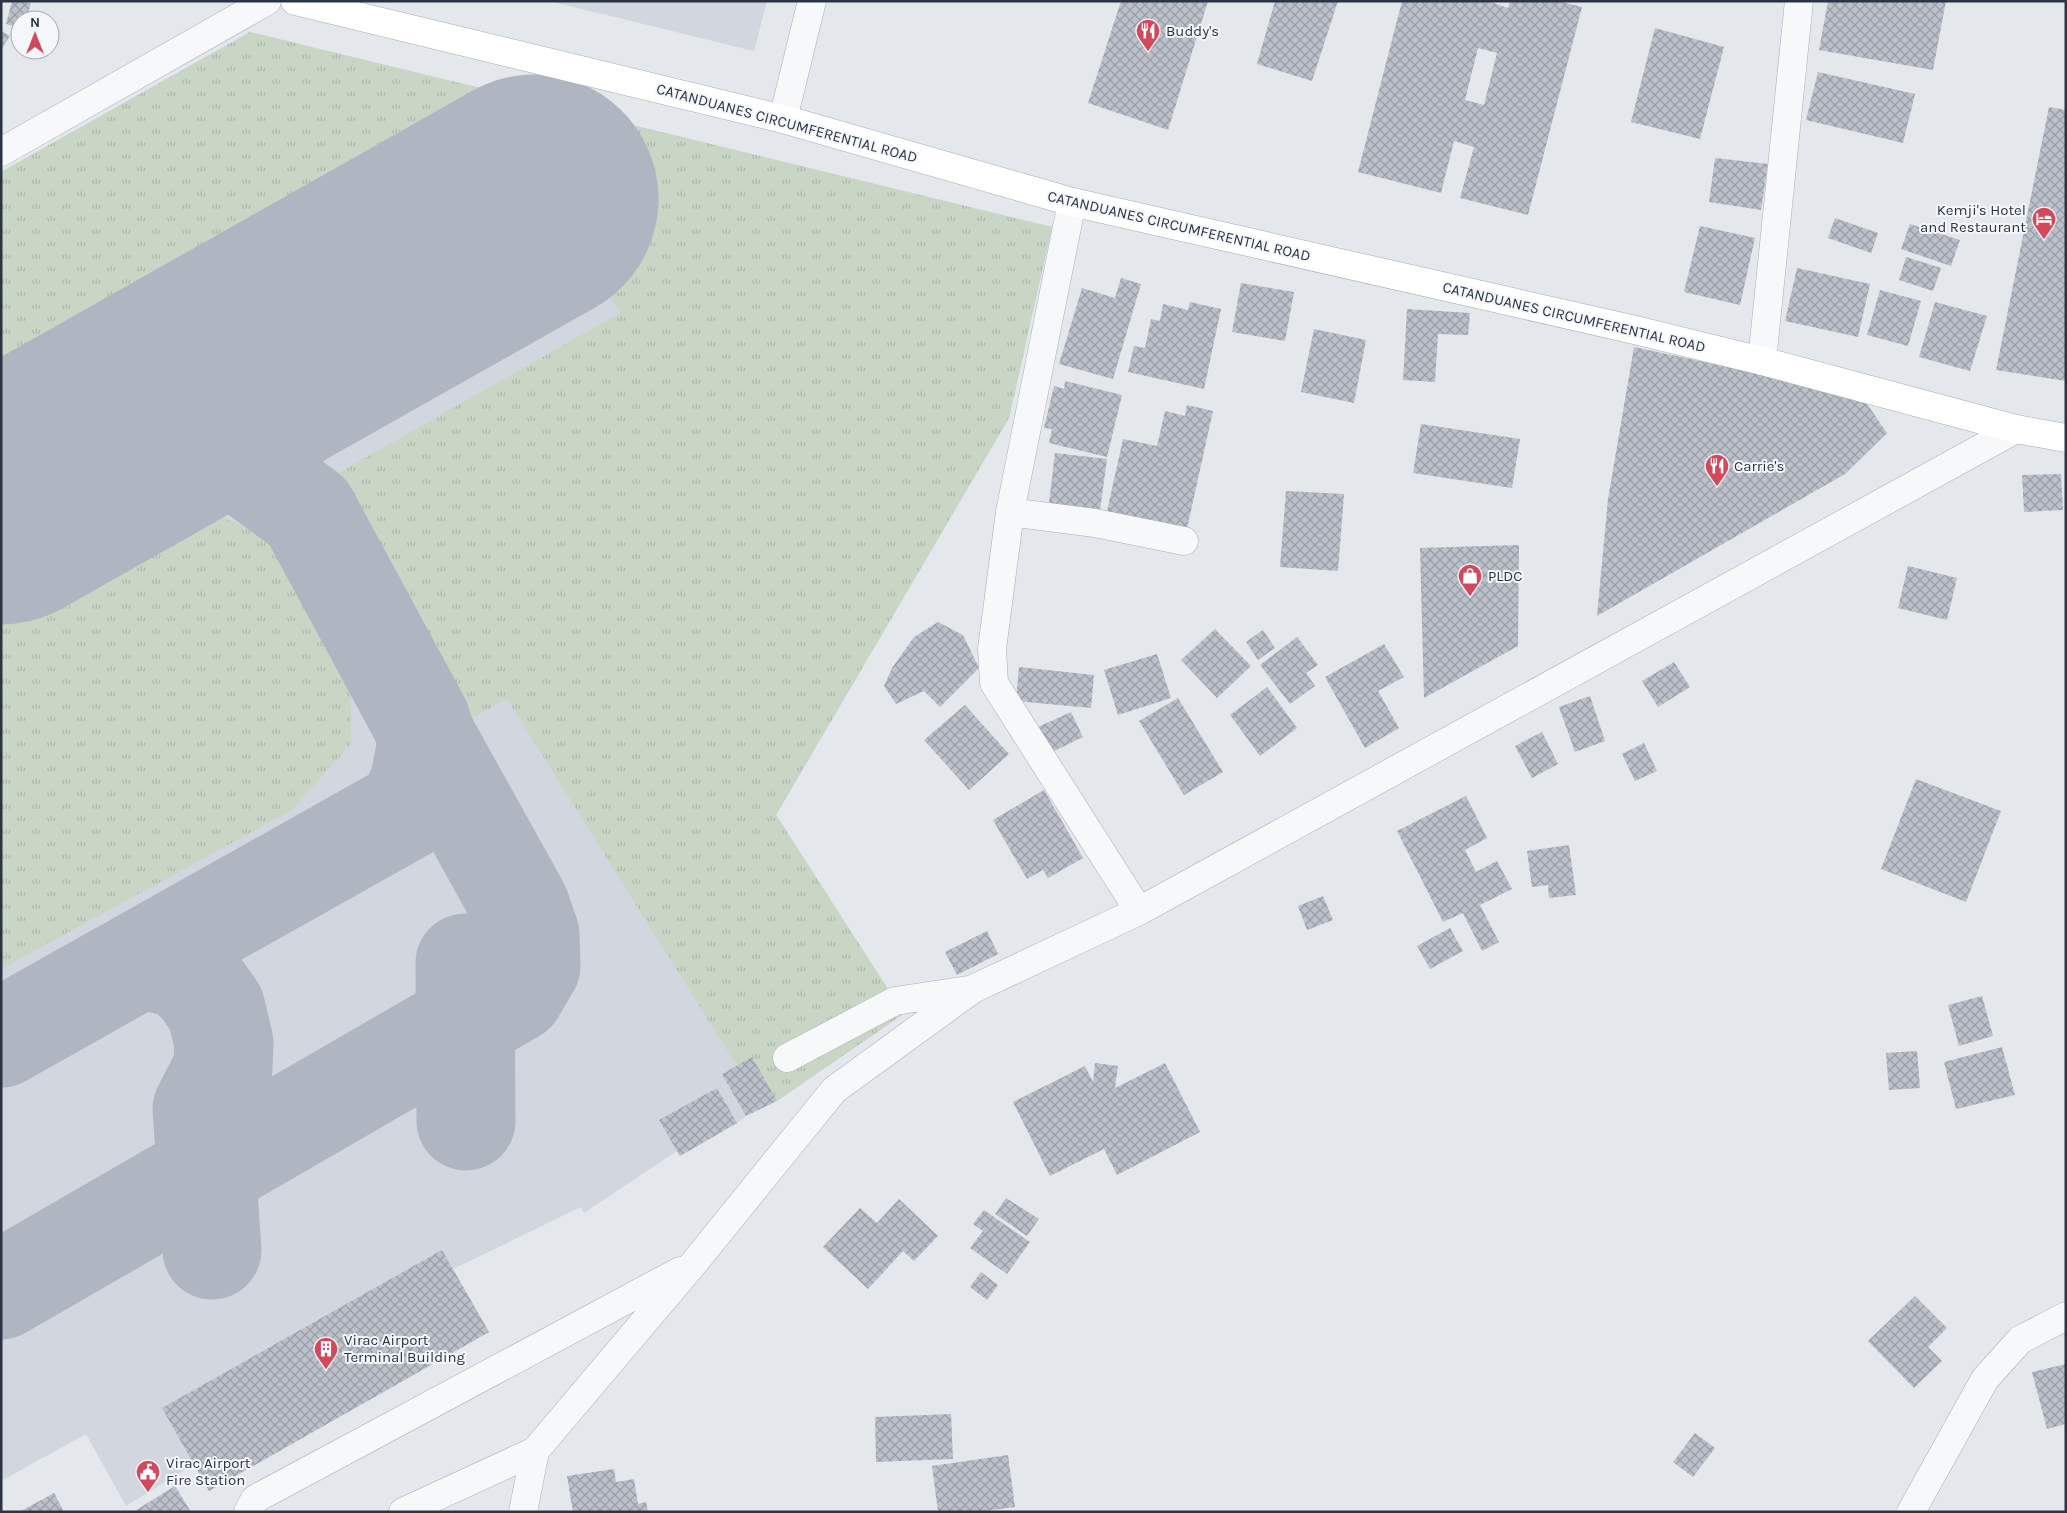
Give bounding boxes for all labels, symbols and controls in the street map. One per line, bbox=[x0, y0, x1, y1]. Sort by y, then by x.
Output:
north arrow bbox=[10, 10, 60, 60]
text: N bbox=[30, 14, 40, 31]
restaurant icon: Buddy's bbox=[1135, 18, 1161, 52]
place label: Buddy's bbox=[1166, 22, 1219, 40]
street label: CATANDUANES CIRCUMFERENTIAL ROAD bbox=[655, 79, 919, 167]
street label: CATANDUANES CIRCUMFERENTIAL ROAD bbox=[1046, 187, 1312, 265]
place label: Kemji's Hotel and Restaurant bbox=[1920, 201, 2026, 236]
hotel icon: Kemji's Hotel and Restaurant bbox=[2031, 206, 2057, 240]
street label: CATANDUANES CIRCUMFERENTIAL ROAD bbox=[1441, 278, 1707, 356]
restaurant icon: Carrie's bbox=[1704, 453, 1730, 487]
place label: Carrie's bbox=[1734, 457, 1784, 475]
shop icon: PLDC bbox=[1457, 563, 1483, 597]
place label: PLDC bbox=[1488, 567, 1522, 585]
place label: Virac Airport Terminal Building bbox=[344, 1331, 466, 1366]
building icon: Virac Airport Terminal Building bbox=[313, 1336, 339, 1370]
place label: Virac Airport Fire Station bbox=[166, 1454, 251, 1489]
public building icon: Virac Airport Fire Station bbox=[135, 1459, 161, 1493]

